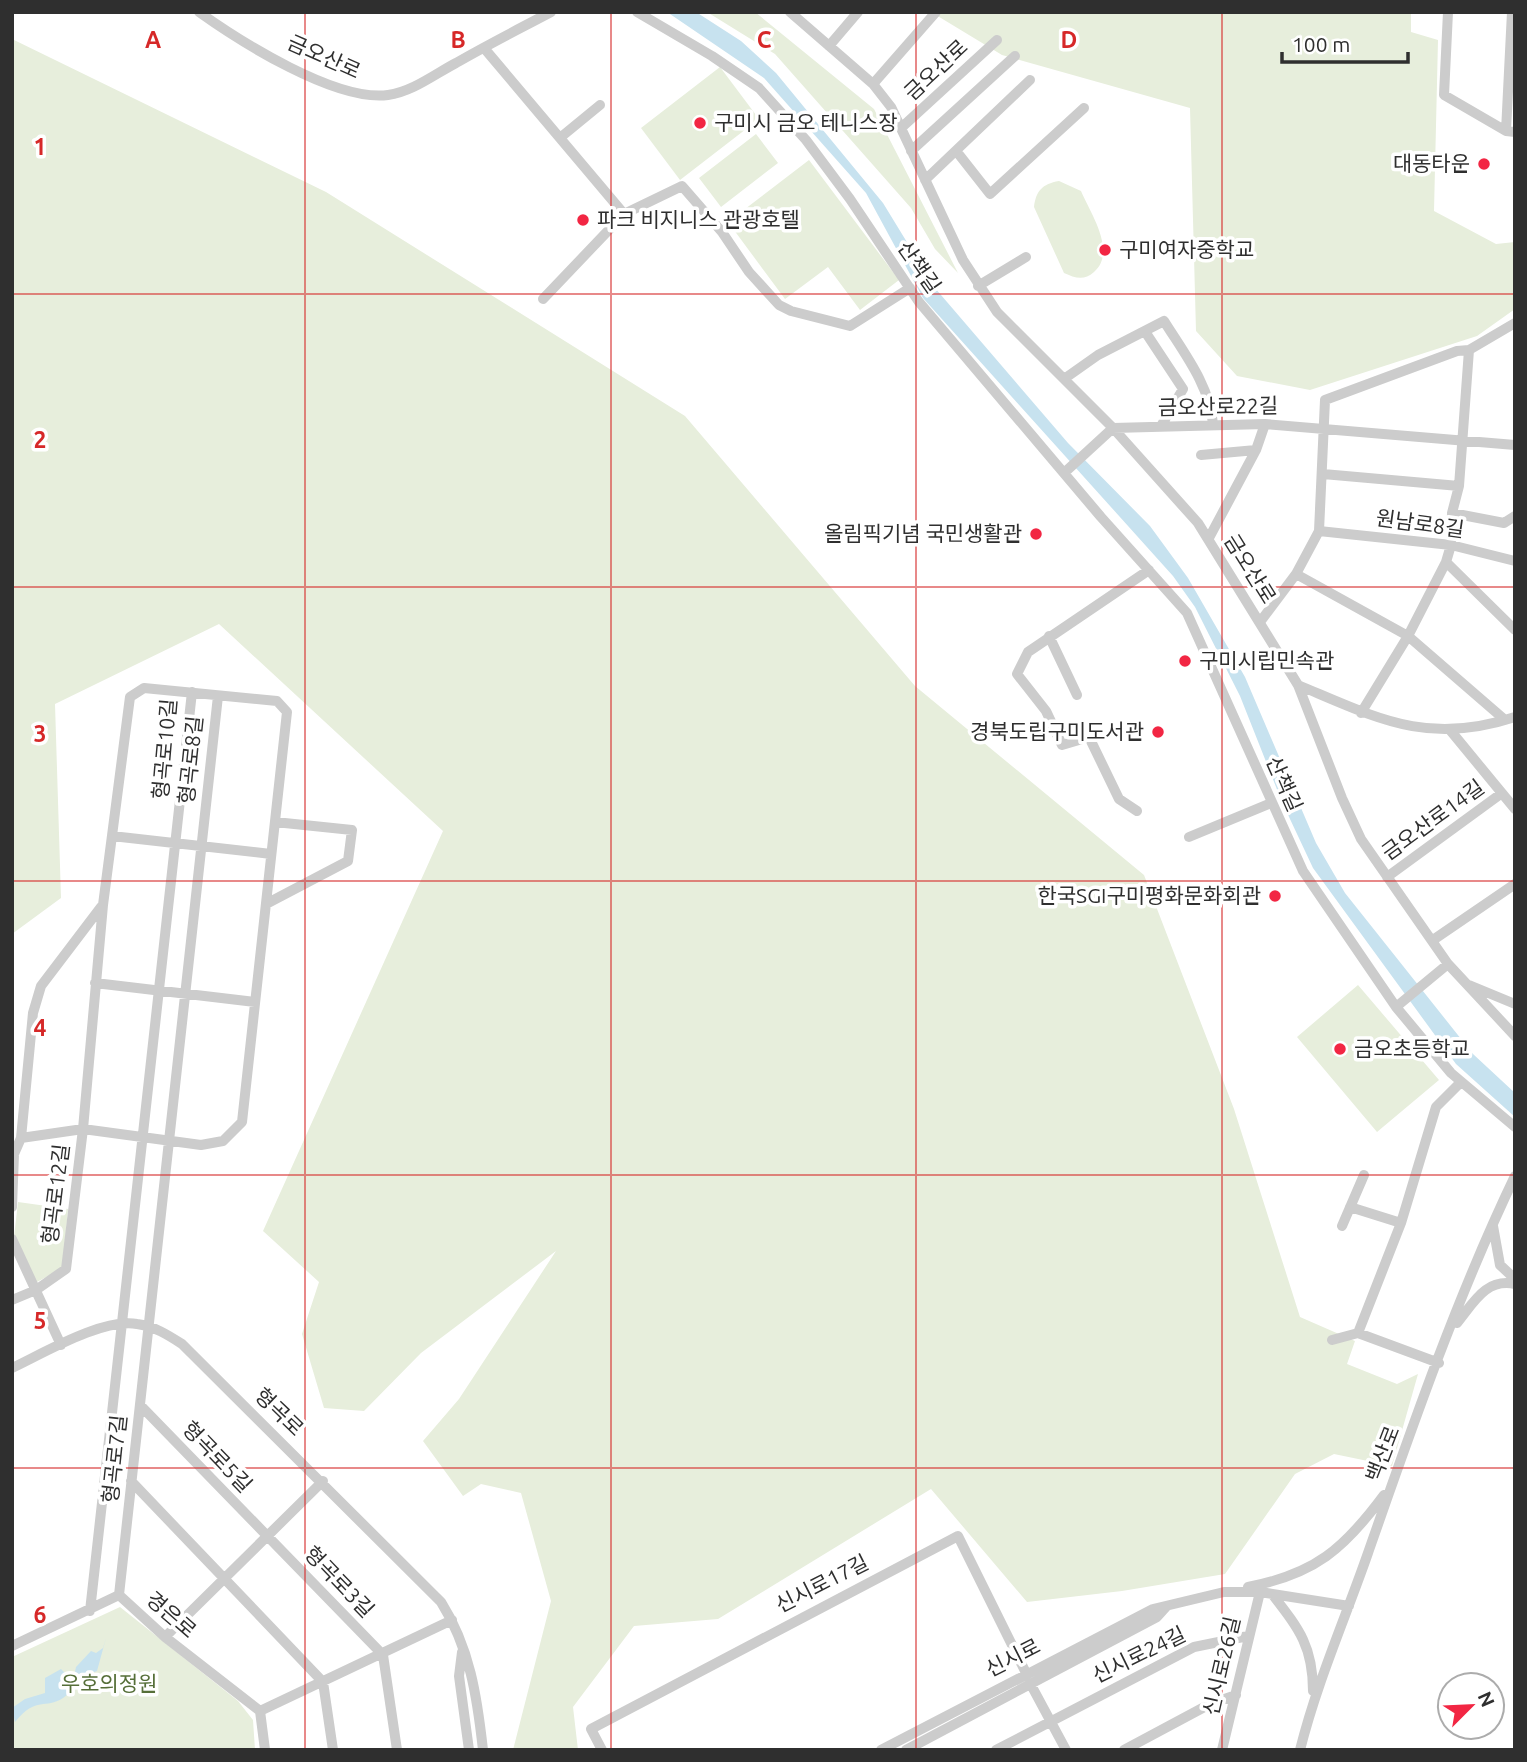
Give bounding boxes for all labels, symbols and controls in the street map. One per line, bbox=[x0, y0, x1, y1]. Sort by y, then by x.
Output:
scale bar bbox=[1282, 21, 1408, 65]
text: A bbox=[145, 27, 161, 52]
text: B bbox=[450, 27, 466, 52]
text: C bbox=[757, 27, 772, 52]
text: D bbox=[1061, 27, 1077, 52]
street label: 금오산로 bbox=[284, 29, 365, 83]
text: 100 m bbox=[1292, 32, 1350, 56]
street label: 금오산로 bbox=[899, 34, 972, 104]
place label: 구미시 금오 테니스장 bbox=[714, 110, 898, 134]
marker: 구미시 금오 테니스장 bbox=[692, 115, 708, 131]
text: 1 bbox=[34, 134, 46, 159]
place label: 대동타운 bbox=[1393, 151, 1470, 175]
marker: 대동타운 bbox=[1476, 156, 1492, 172]
place label: 파크 비지니스 관광호텔 bbox=[597, 207, 800, 231]
marker: 파크 비지니스 관광호텔 bbox=[575, 212, 591, 228]
street label: 산책길 bbox=[893, 236, 946, 297]
place label: 구미여자중학교 bbox=[1119, 237, 1254, 261]
marker: 구미여자중학교 bbox=[1097, 242, 1113, 258]
street label: 금오산로22길 bbox=[1158, 393, 1278, 419]
text: 2 bbox=[34, 427, 46, 452]
street label: 원남로8길 bbox=[1374, 505, 1466, 541]
place label: 올림픽기념 국민생활관 bbox=[824, 521, 1022, 545]
marker: 올림픽기념 국민생활관 bbox=[1028, 526, 1044, 542]
street label: 금오산로 bbox=[1220, 529, 1282, 608]
place label: 구미시립민속관 bbox=[1199, 648, 1334, 672]
marker: 구미시립민속관 bbox=[1177, 653, 1193, 669]
street label: 형곡로10길 bbox=[148, 698, 180, 800]
street label: 형곡로8길 bbox=[173, 714, 207, 805]
place label: 경북도립구미도서관 bbox=[970, 719, 1144, 743]
text: 3 bbox=[34, 721, 46, 746]
marker: 경북도립구미도서관 bbox=[1150, 724, 1166, 740]
street label: 산책길 bbox=[1262, 752, 1308, 815]
street label: 금오산로14길 bbox=[1377, 774, 1488, 864]
place label: 한국SGI구미평화문화회관 bbox=[1037, 883, 1261, 907]
marker: 한국SGI구미평화문화회관 bbox=[1267, 888, 1283, 904]
text: 4 bbox=[34, 1015, 47, 1040]
place label: 금오초등학교 bbox=[1354, 1036, 1470, 1060]
marker: 금오초등학교 bbox=[1332, 1041, 1348, 1057]
street label: 형곡로12길 bbox=[37, 1142, 73, 1245]
text: 5 bbox=[34, 1308, 46, 1333]
street label: 형곡로 bbox=[251, 1383, 309, 1440]
street label: 형곡로7길 bbox=[97, 1413, 131, 1504]
street label: 형곡로5길 bbox=[178, 1416, 257, 1497]
street label: 백산로 bbox=[1360, 1422, 1404, 1485]
street label: 형곡로3길 bbox=[300, 1541, 379, 1622]
street label: 신시로17길 bbox=[771, 1549, 872, 1617]
street label: 경은로 bbox=[142, 1586, 201, 1642]
text: 6 bbox=[34, 1602, 47, 1627]
street label: 신시로26길 bbox=[1198, 1614, 1244, 1718]
street label: 신시로24길 bbox=[1088, 1621, 1189, 1687]
street label: 신시로 bbox=[981, 1633, 1044, 1681]
park label: 우호의정원 bbox=[61, 1671, 157, 1695]
north arrow bbox=[1436, 1671, 1506, 1741]
text: N bbox=[1474, 1688, 1499, 1710]

